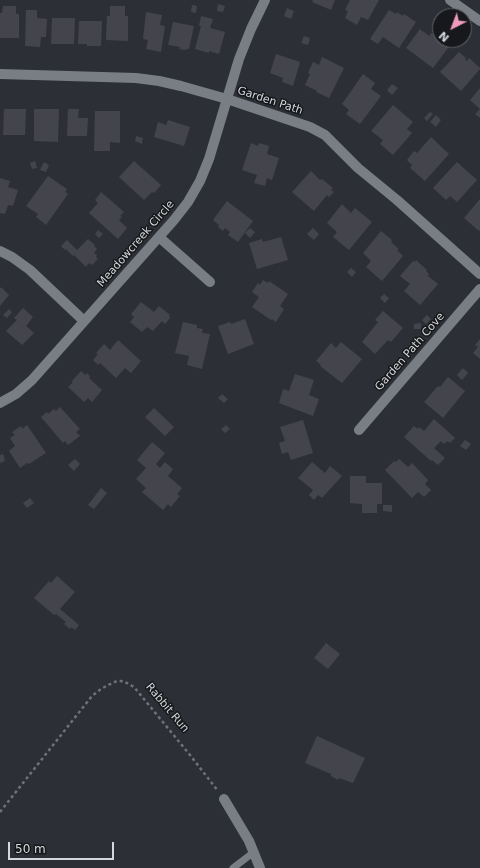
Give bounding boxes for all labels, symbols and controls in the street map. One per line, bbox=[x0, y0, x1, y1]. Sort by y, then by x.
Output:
north arrow bbox=[432, 8, 472, 48]
text: N bbox=[437, 29, 452, 44]
street label: Garden Path bbox=[236, 84, 304, 118]
street label: Meadowcreek Circle bbox=[95, 198, 177, 290]
street label: Garden Path Cove bbox=[372, 310, 448, 394]
street label: Rabbit Run bbox=[143, 681, 191, 735]
scale bar bbox=[10, 834, 116, 860]
text: 50 m bbox=[15, 842, 46, 856]

